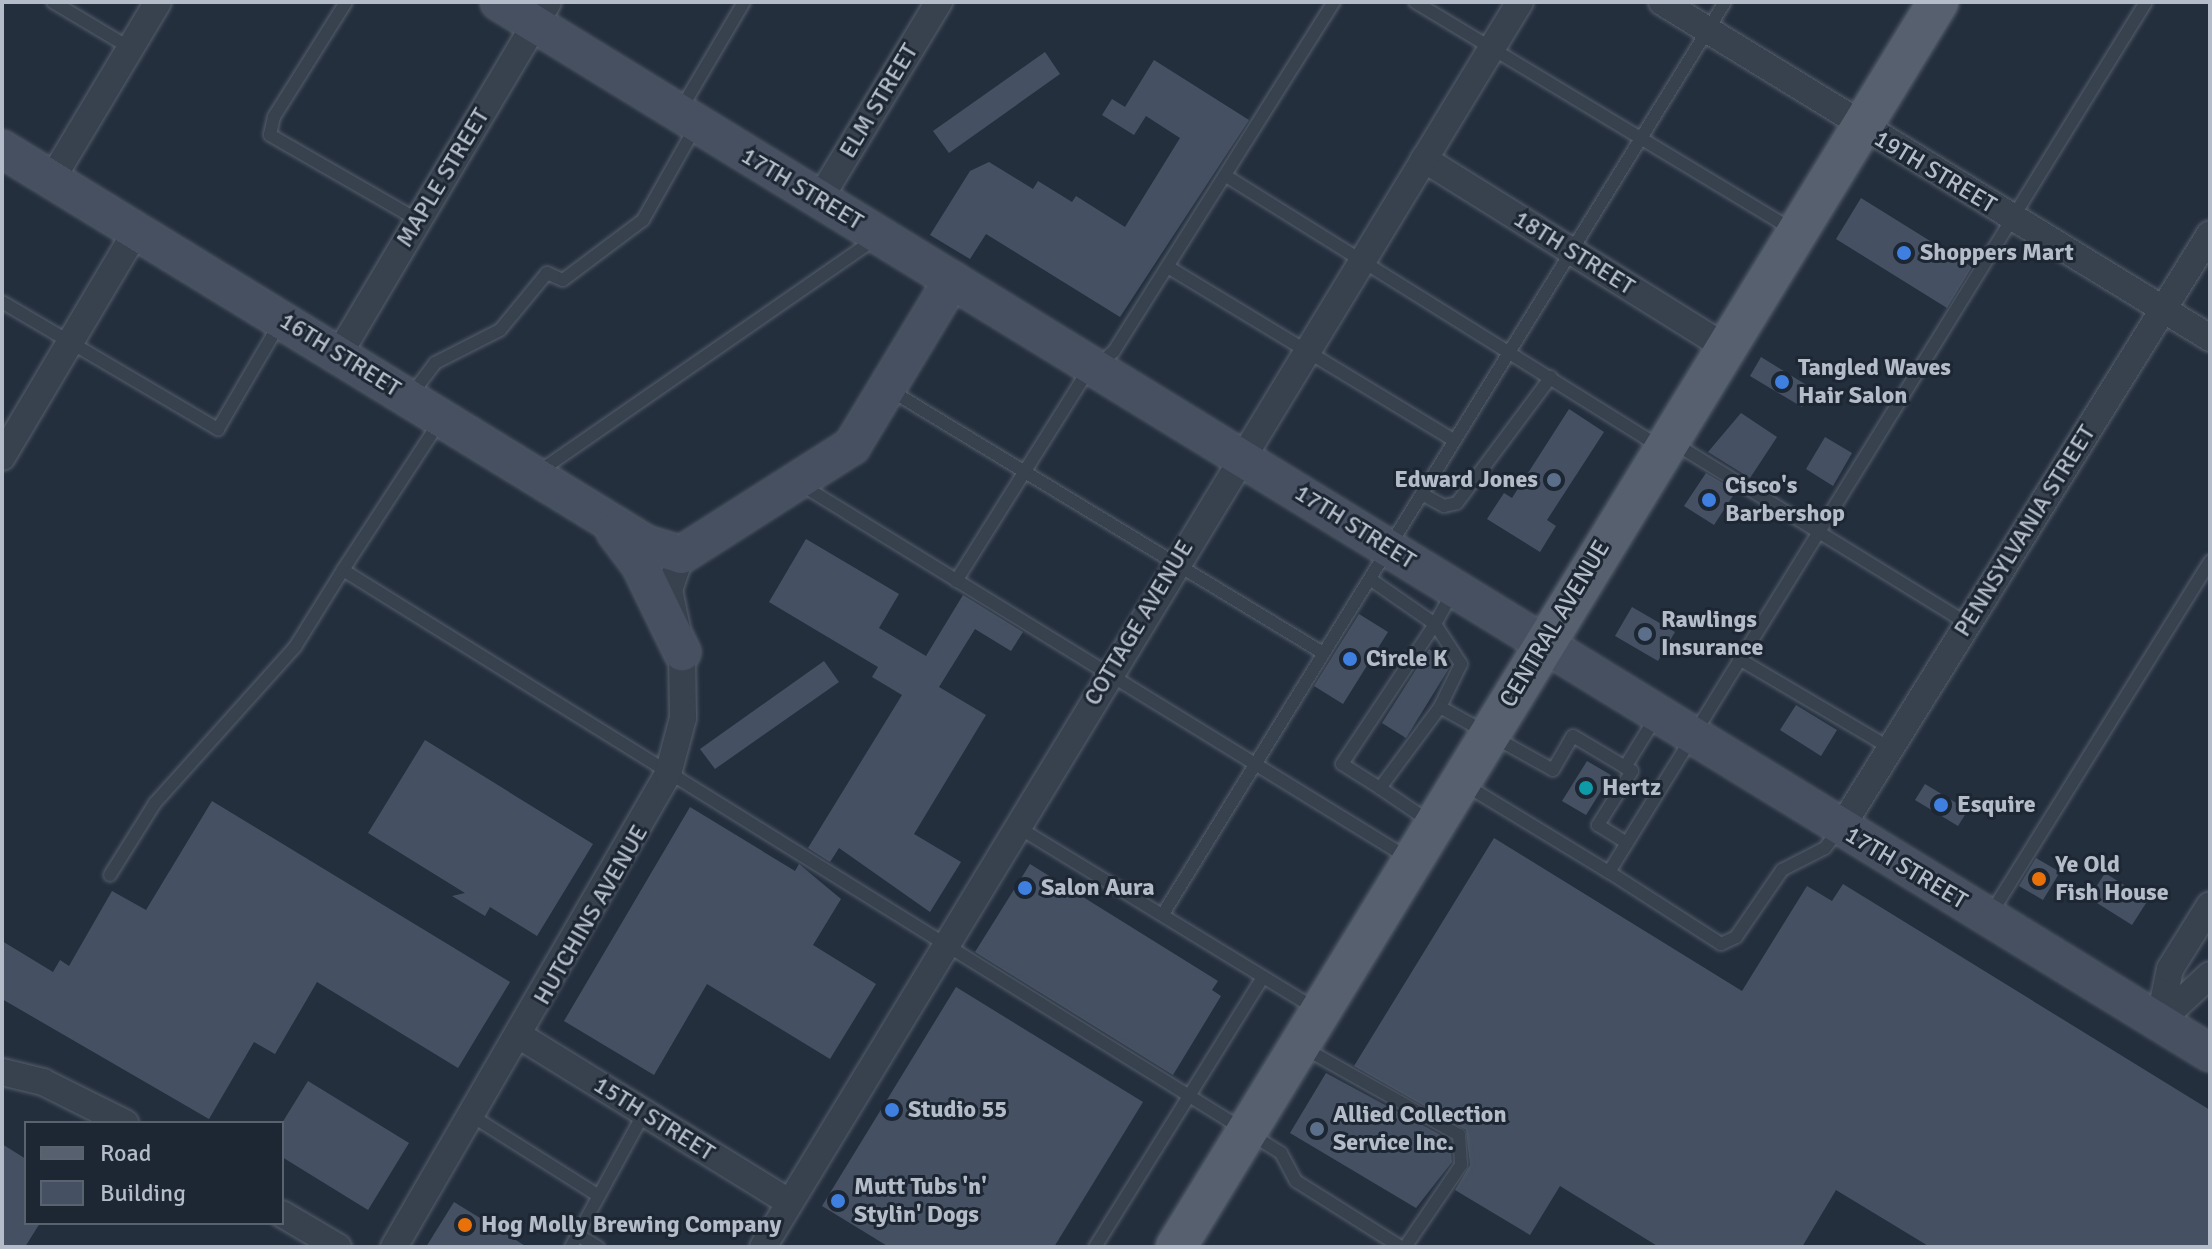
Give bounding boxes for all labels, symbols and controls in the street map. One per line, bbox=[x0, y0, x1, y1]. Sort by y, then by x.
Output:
street label: ELM STREET bbox=[834, 39, 924, 163]
street label: MAPLE STREET bbox=[390, 103, 496, 253]
street label: 19TH STREET bbox=[1869, 124, 2001, 220]
street label: 17TH STREET bbox=[736, 141, 868, 237]
street label: 18TH STREET bbox=[1508, 204, 1640, 302]
place label: Shoppers Mart bbox=[1920, 239, 2074, 267]
marker: Shoppers Mart bbox=[1895, 244, 1913, 262]
street label: 16TH STREET bbox=[274, 306, 406, 404]
place label: Tangled Waves Hair Salon bbox=[1798, 354, 1951, 410]
marker: Tangled Waves Hair Salon bbox=[1773, 373, 1791, 391]
street label: PENNSYLVANIA STREET bbox=[1948, 420, 2102, 642]
place label: Edward Jones bbox=[1394, 466, 1538, 494]
marker: Edward Jones bbox=[1545, 471, 1563, 489]
place label: Cisco's Barbershop bbox=[1725, 472, 1845, 528]
street label: 17TH STREET bbox=[1289, 478, 1421, 576]
marker: Cisco's Barbershop bbox=[1700, 491, 1718, 509]
street label: COTTAGE AVENUE bbox=[1078, 535, 1200, 711]
street label: CENTRAL AVENUE bbox=[1494, 535, 1616, 713]
place label: Rawlings Insurance bbox=[1661, 606, 1763, 662]
marker: Rawlings Insurance bbox=[1636, 625, 1654, 643]
place label: Circle K bbox=[1366, 645, 1448, 673]
marker: Circle K bbox=[1341, 650, 1359, 668]
place label: Hertz bbox=[1602, 774, 1661, 802]
marker: Hertz bbox=[1577, 779, 1595, 797]
place label: Esquire bbox=[1957, 791, 2036, 819]
marker: Esquire bbox=[1932, 796, 1950, 814]
street label: HUTCHINS AVENUE bbox=[528, 820, 654, 1010]
street label: 17TH STREET bbox=[1840, 820, 1972, 916]
place label: Ye Old Fish House bbox=[2055, 851, 2169, 907]
marker: Ye Old Fish House bbox=[2030, 870, 2048, 888]
place label: Salon Aura bbox=[1041, 874, 1155, 902]
marker: Salon Aura bbox=[1016, 879, 1034, 897]
street label: 15TH STREET bbox=[588, 1070, 720, 1168]
place label: Studio 55 bbox=[908, 1096, 1007, 1124]
marker: Studio 55 bbox=[883, 1101, 901, 1119]
place label: Allied Collection Service Inc. bbox=[1333, 1101, 1507, 1157]
marker: Allied Collection Service Inc. bbox=[1308, 1120, 1326, 1138]
legend bbox=[24, 1121, 284, 1225]
text: Road bbox=[100, 1138, 151, 1168]
place label: Mutt Tubs 'n' Stylin' Dogs bbox=[854, 1173, 987, 1229]
text: Building bbox=[100, 1178, 186, 1208]
marker: Mutt Tubs 'n' Stylin' Dogs bbox=[829, 1192, 847, 1210]
place label: Hog Molly Brewing Company bbox=[481, 1211, 781, 1239]
marker: Hog Molly Brewing Company bbox=[456, 1216, 474, 1234]

